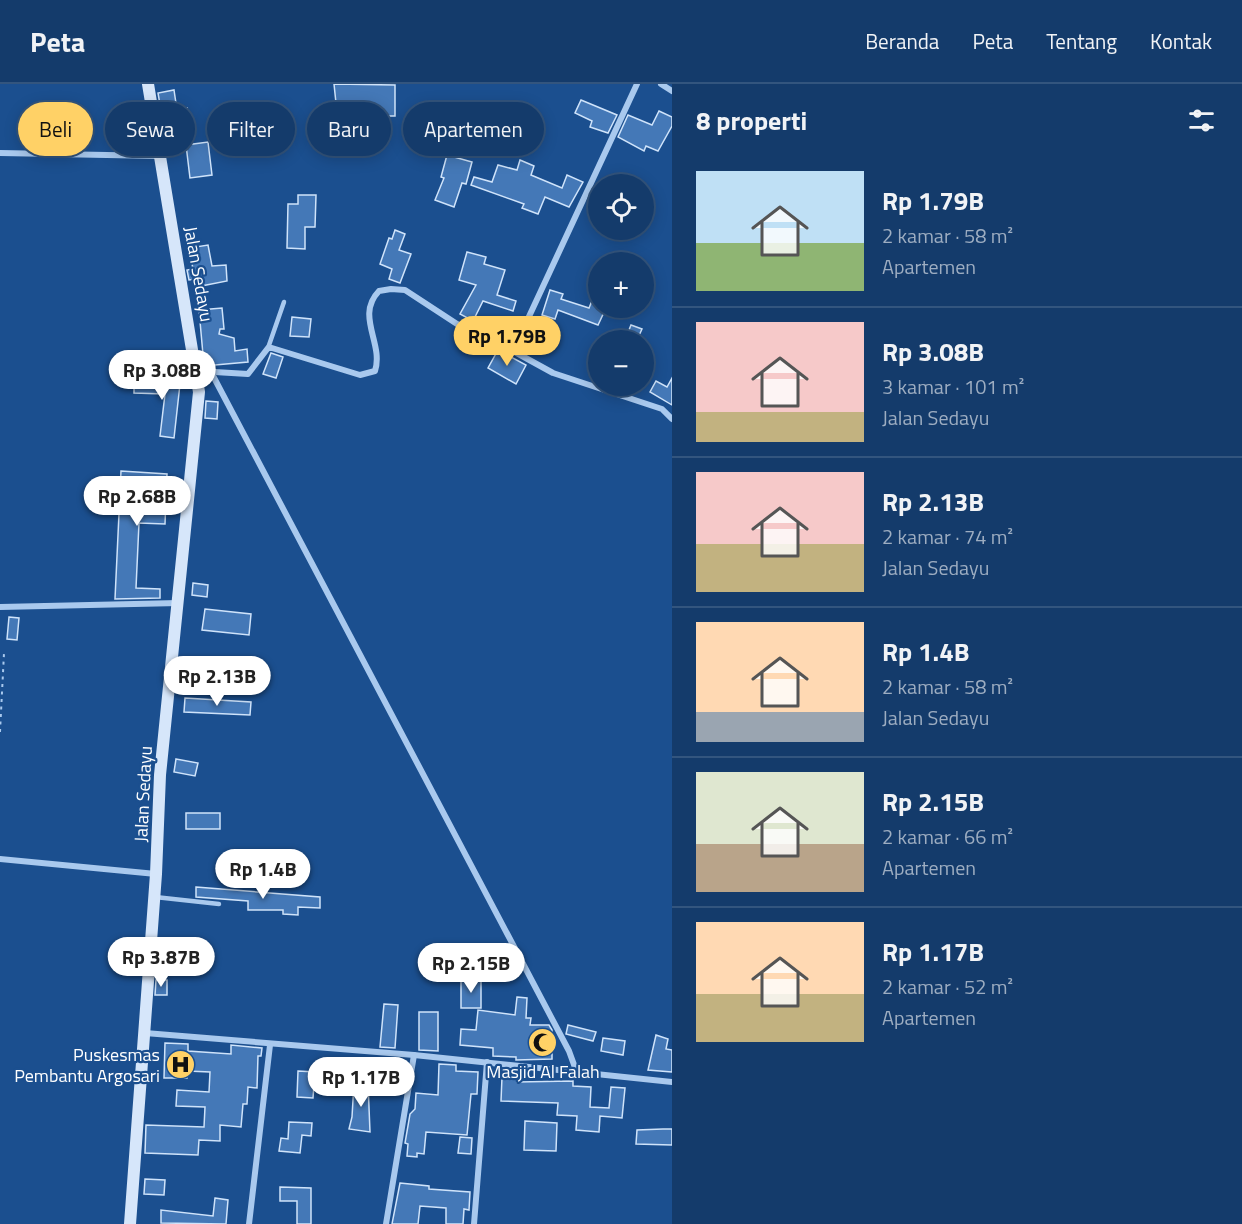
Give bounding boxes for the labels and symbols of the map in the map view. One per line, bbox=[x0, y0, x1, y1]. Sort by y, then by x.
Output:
street label: Jalan Sedayu bbox=[177, 224, 221, 324]
pin: Rp 1.79B bbox=[445, 316, 569, 367]
pin: Rp 3.08B bbox=[100, 350, 224, 401]
pin: Rp 2.68B bbox=[75, 476, 199, 527]
pin: Rp 2.13B bbox=[155, 656, 279, 707]
street label: Jalan Sedayu bbox=[127, 745, 159, 843]
pin: Rp 1.4B bbox=[208, 849, 318, 900]
pin: Rp 3.87B bbox=[99, 937, 223, 988]
pin: Rp 2.15B bbox=[409, 943, 533, 994]
mosque icon: Masjid Al Falah bbox=[527, 1026, 559, 1058]
place label: Puskesmas Pembantu Argosari bbox=[14, 1041, 160, 1089]
hospital icon: Puskesmas Pembantu Argosari bbox=[165, 1048, 197, 1080]
pin: Rp 1.17B bbox=[299, 1057, 423, 1108]
place label: Masjid Al Falah bbox=[486, 1058, 600, 1085]

